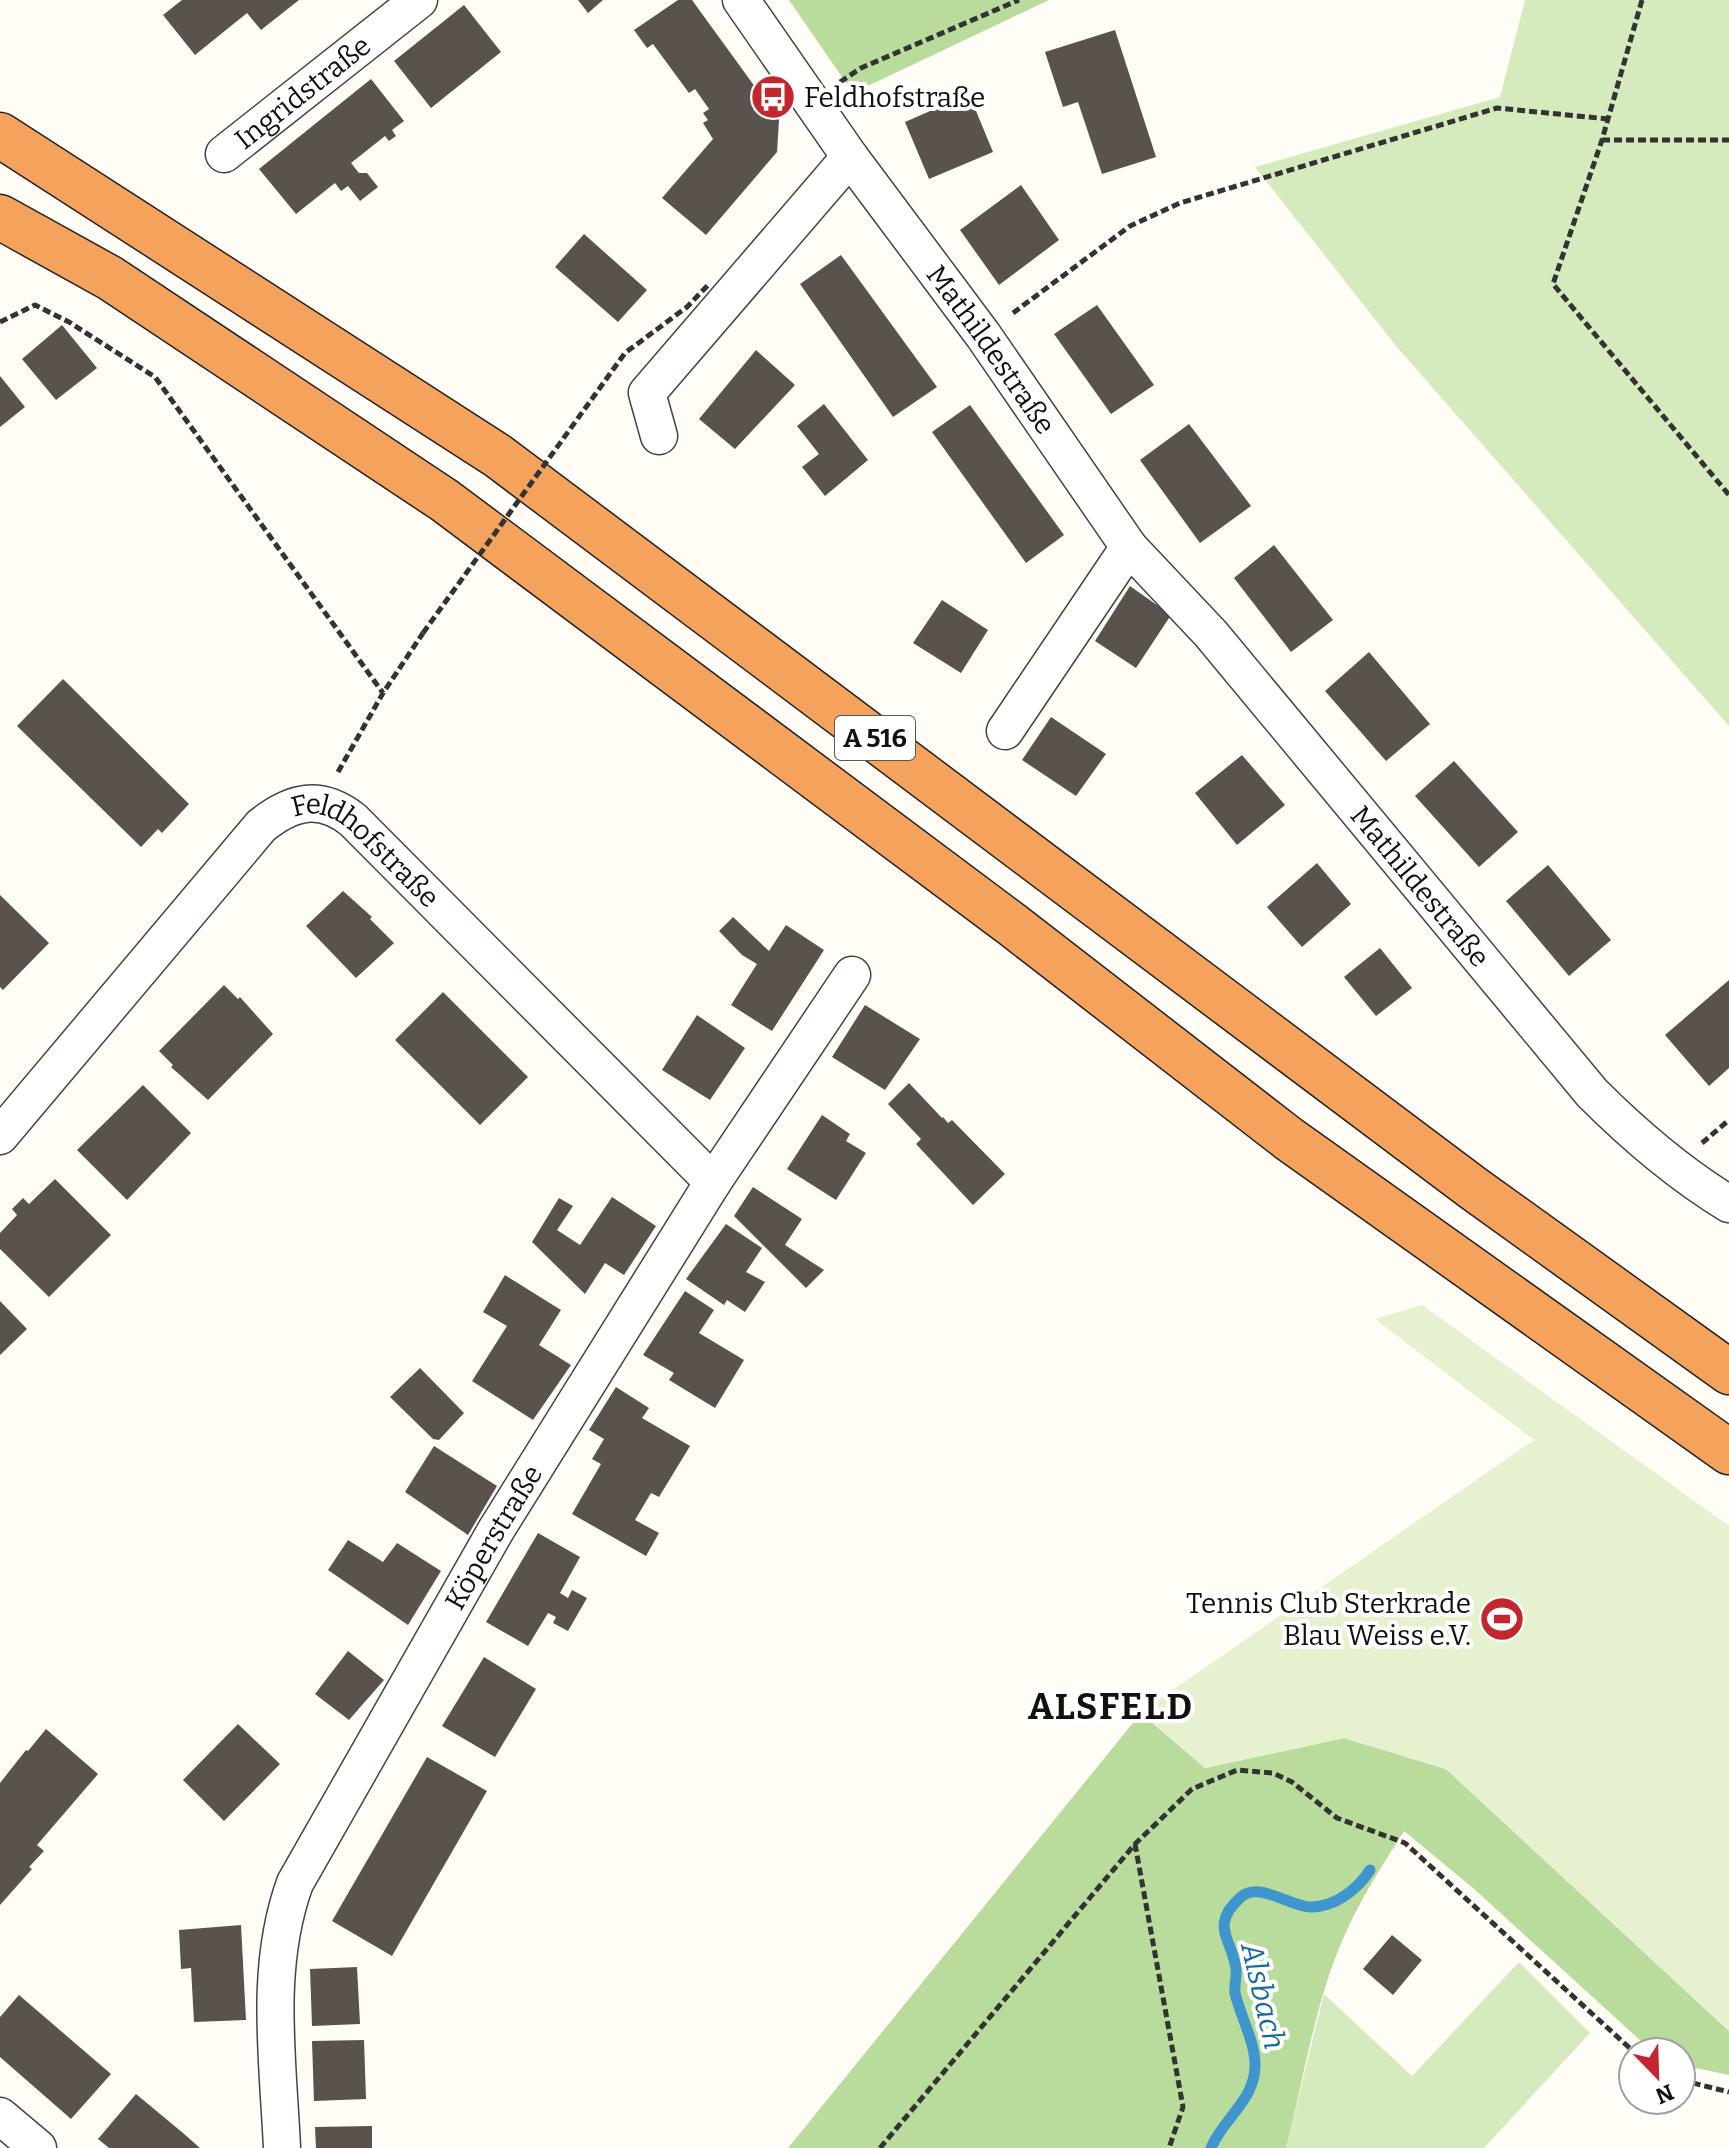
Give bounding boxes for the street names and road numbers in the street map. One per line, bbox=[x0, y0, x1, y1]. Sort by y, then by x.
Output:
street label: Ingridstraße bbox=[228, 29, 377, 156]
street label: Mathildestraße bbox=[920, 259, 1062, 440]
road number: A 516 bbox=[835, 716, 915, 760]
street label: Feldhofstraße bbox=[288, 787, 446, 914]
street label: Mathildestraße bbox=[1344, 799, 1496, 974]
street label: Köperstraße bbox=[438, 1459, 549, 1616]

